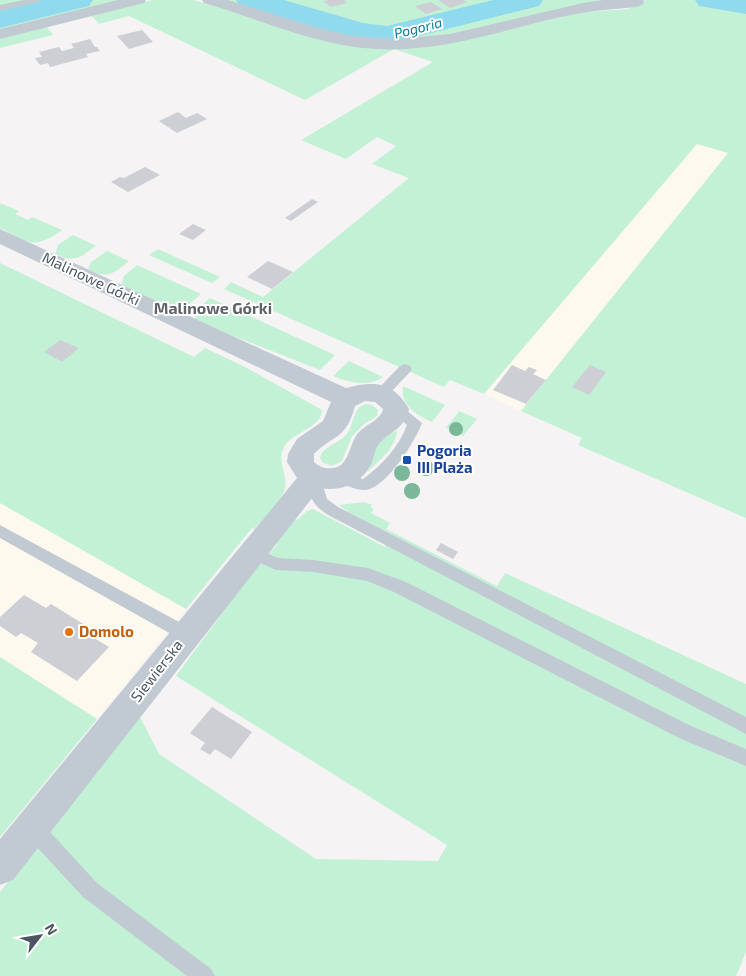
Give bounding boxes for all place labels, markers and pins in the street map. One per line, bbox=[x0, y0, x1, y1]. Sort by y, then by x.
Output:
place label: Pogoria III Plaża bbox=[417, 441, 473, 476]
marker: Pogoria III Plaża bbox=[401, 454, 413, 466]
place label: Domolo bbox=[79, 622, 134, 640]
marker: Domolo bbox=[63, 626, 75, 638]

